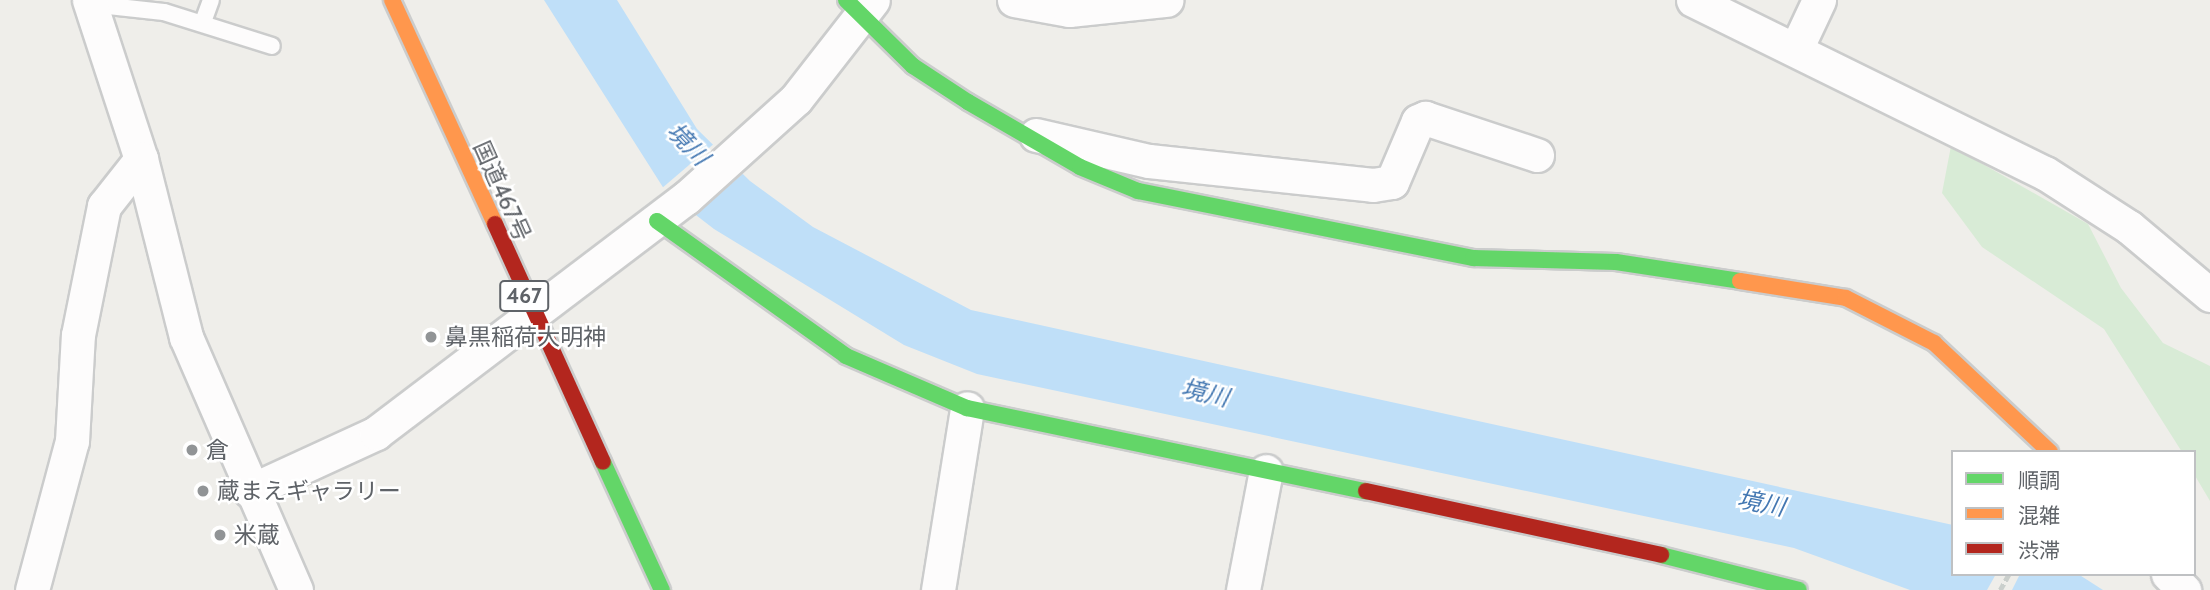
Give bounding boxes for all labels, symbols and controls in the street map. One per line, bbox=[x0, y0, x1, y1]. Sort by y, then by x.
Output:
water label: 境川 bbox=[661, 117, 715, 171]
street label: 国道467号 bbox=[468, 137, 536, 245]
road number: 467 bbox=[498, 278, 550, 314]
place label: 鼻黒稲荷大明神 bbox=[445, 323, 606, 351]
marker: 鼻黒稲荷大明神 bbox=[423, 329, 439, 345]
water label: 境川 bbox=[1178, 374, 1232, 412]
place label: 倉 bbox=[206, 436, 229, 464]
marker: 倉 bbox=[184, 442, 200, 458]
legend bbox=[1951, 450, 2196, 576]
text: 順調 bbox=[2018, 468, 2060, 493]
place label: 蔵まえギャラリー bbox=[217, 477, 401, 505]
marker: 蔵まえギャラリー bbox=[195, 483, 211, 499]
water label: 境川 bbox=[1735, 484, 1787, 522]
text: 混雑 bbox=[2018, 503, 2060, 528]
place label: 米蔵 bbox=[234, 521, 280, 549]
marker: 米蔵 bbox=[212, 527, 228, 543]
text: 渋滞 bbox=[2018, 538, 2060, 563]

